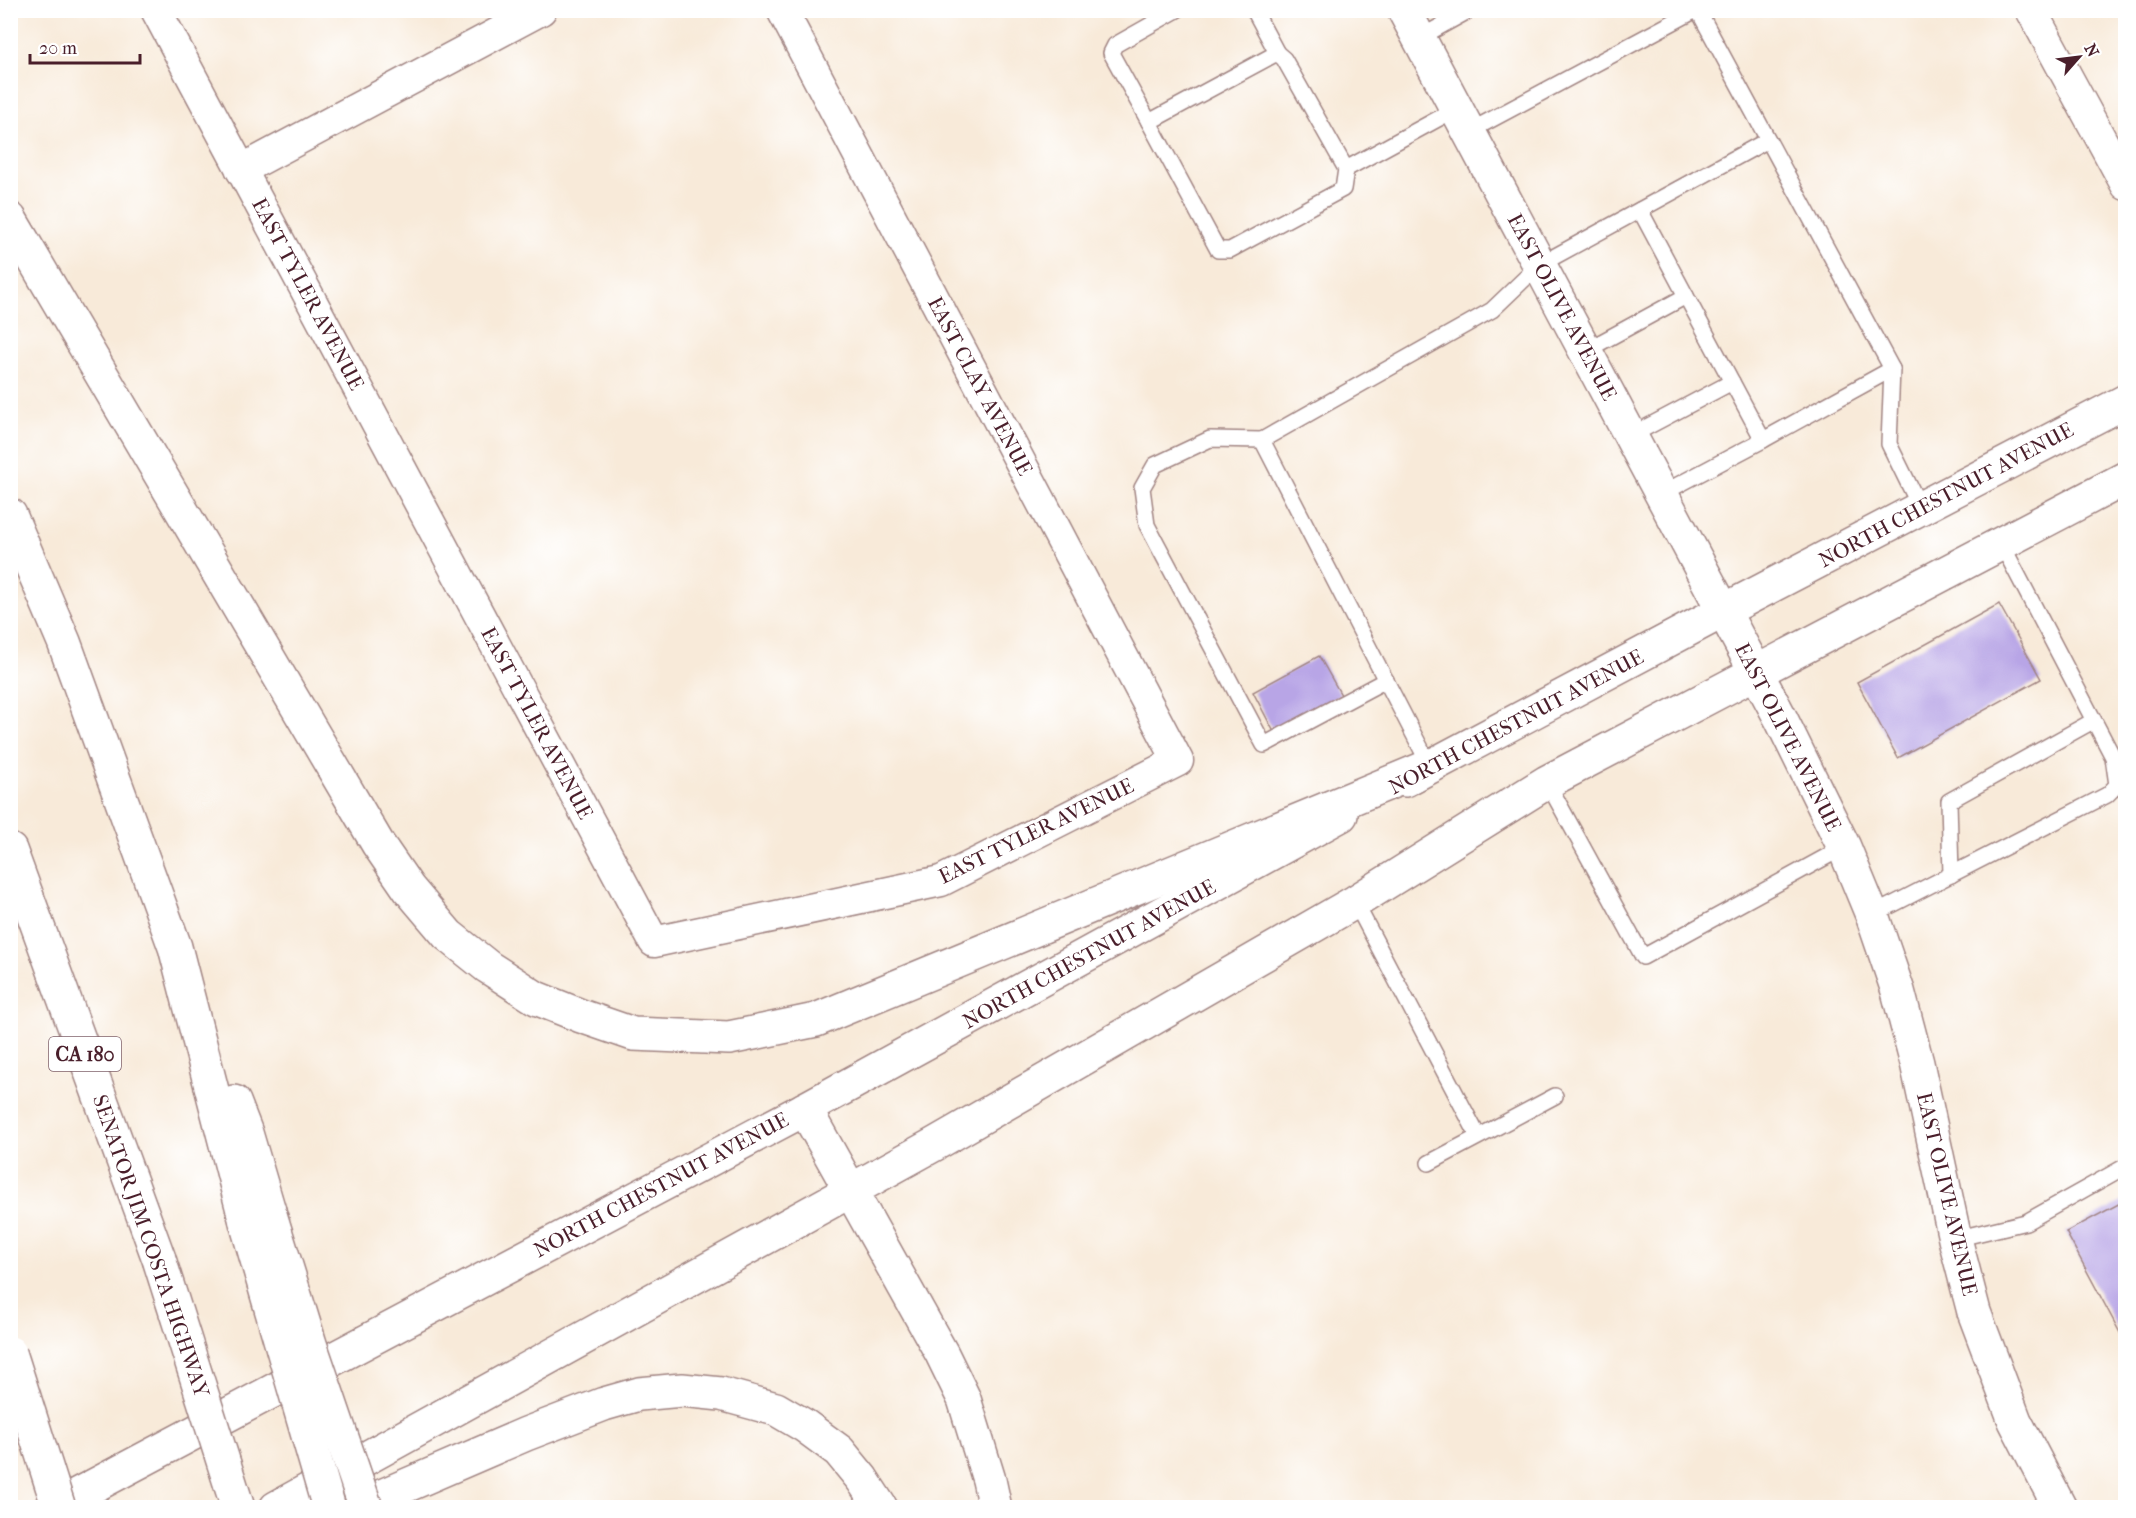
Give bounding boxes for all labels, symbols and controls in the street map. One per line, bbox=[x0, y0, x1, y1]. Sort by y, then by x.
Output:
scale bar bbox=[30, 27, 140, 65]
north arrow bbox=[2049, 27, 2109, 87]
text: 20 m bbox=[39, 38, 77, 59]
text: N bbox=[2081, 40, 2103, 61]
street label: EAST TYLER AVENUE bbox=[247, 194, 369, 394]
street label: EAST OLIVE AVENUE bbox=[1503, 209, 1622, 405]
street label: EAST CLAY AVENUE bbox=[923, 293, 1037, 480]
street label: NORTH CHESTNUT AVENUE bbox=[1814, 417, 2078, 573]
street label: EAST TYLER AVENUE bbox=[476, 623, 598, 823]
street label: EAST OLIVE AVENUE bbox=[1730, 639, 1846, 835]
street label: NORTH CHESTNUT AVENUE bbox=[1384, 644, 1648, 800]
street label: EAST TYLER AVENUE bbox=[935, 773, 1138, 889]
street label: NORTH CHESTNUT AVENUE bbox=[958, 874, 1220, 1034]
road number: CA 180 bbox=[49, 1037, 121, 1071]
street label: EAST OLIVE AVENUE bbox=[1912, 1090, 1982, 1298]
street label: SENATOR JIM COSTA HIGHWAY bbox=[88, 1092, 214, 1401]
street label: NORTH CHESTNUT AVENUE bbox=[529, 1107, 793, 1263]

